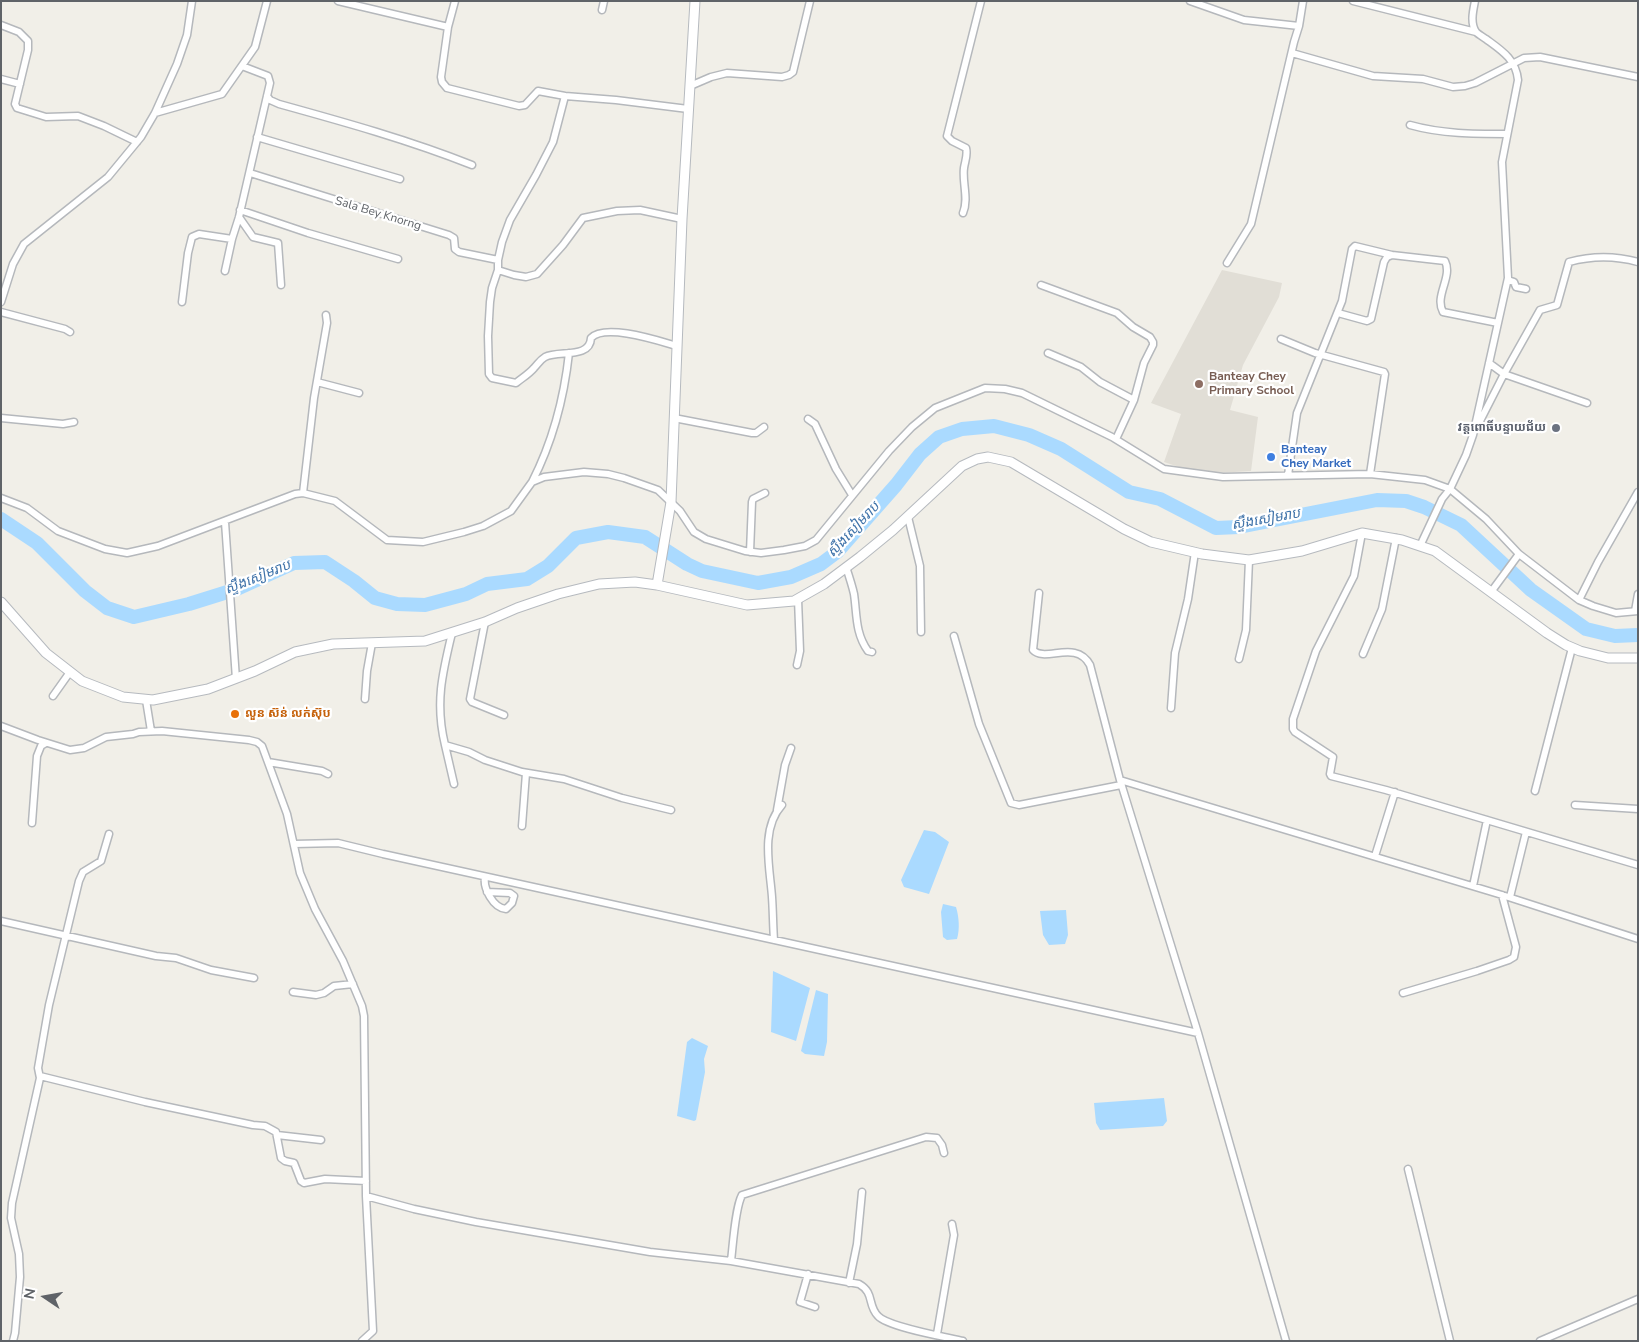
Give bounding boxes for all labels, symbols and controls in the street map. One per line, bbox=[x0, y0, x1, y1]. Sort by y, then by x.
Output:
street label: Sala Bey Knorng bbox=[333, 194, 423, 234]
place label: Banteay Chey Primary School bbox=[1209, 370, 1294, 398]
marker: Banteay Chey Primary School bbox=[1193, 378, 1205, 390]
place label: វត្តពោធិ៍បន្ទាយជ័យ bbox=[1458, 421, 1546, 435]
marker: វត្តពោធិ៍បន្ទាយជ័យ bbox=[1550, 422, 1562, 434]
place label: Banteay Chey Market bbox=[1281, 443, 1351, 471]
marker: Banteay Chey Market bbox=[1265, 451, 1277, 463]
water label: ស្ទឹងសៀមរាប bbox=[824, 499, 884, 561]
water label: ស្ទឹងសៀមរាប bbox=[1230, 506, 1302, 534]
water label: ស្ទឹងសៀមរាប bbox=[223, 557, 293, 599]
place label: លួន ស៊ន់ លក់ស៊ុប bbox=[245, 707, 331, 721]
marker: លួន ស៊ន់ លក់ស៊ុប bbox=[229, 708, 241, 720]
north arrow bbox=[20, 1272, 70, 1322]
text: N bbox=[19, 1287, 40, 1301]

